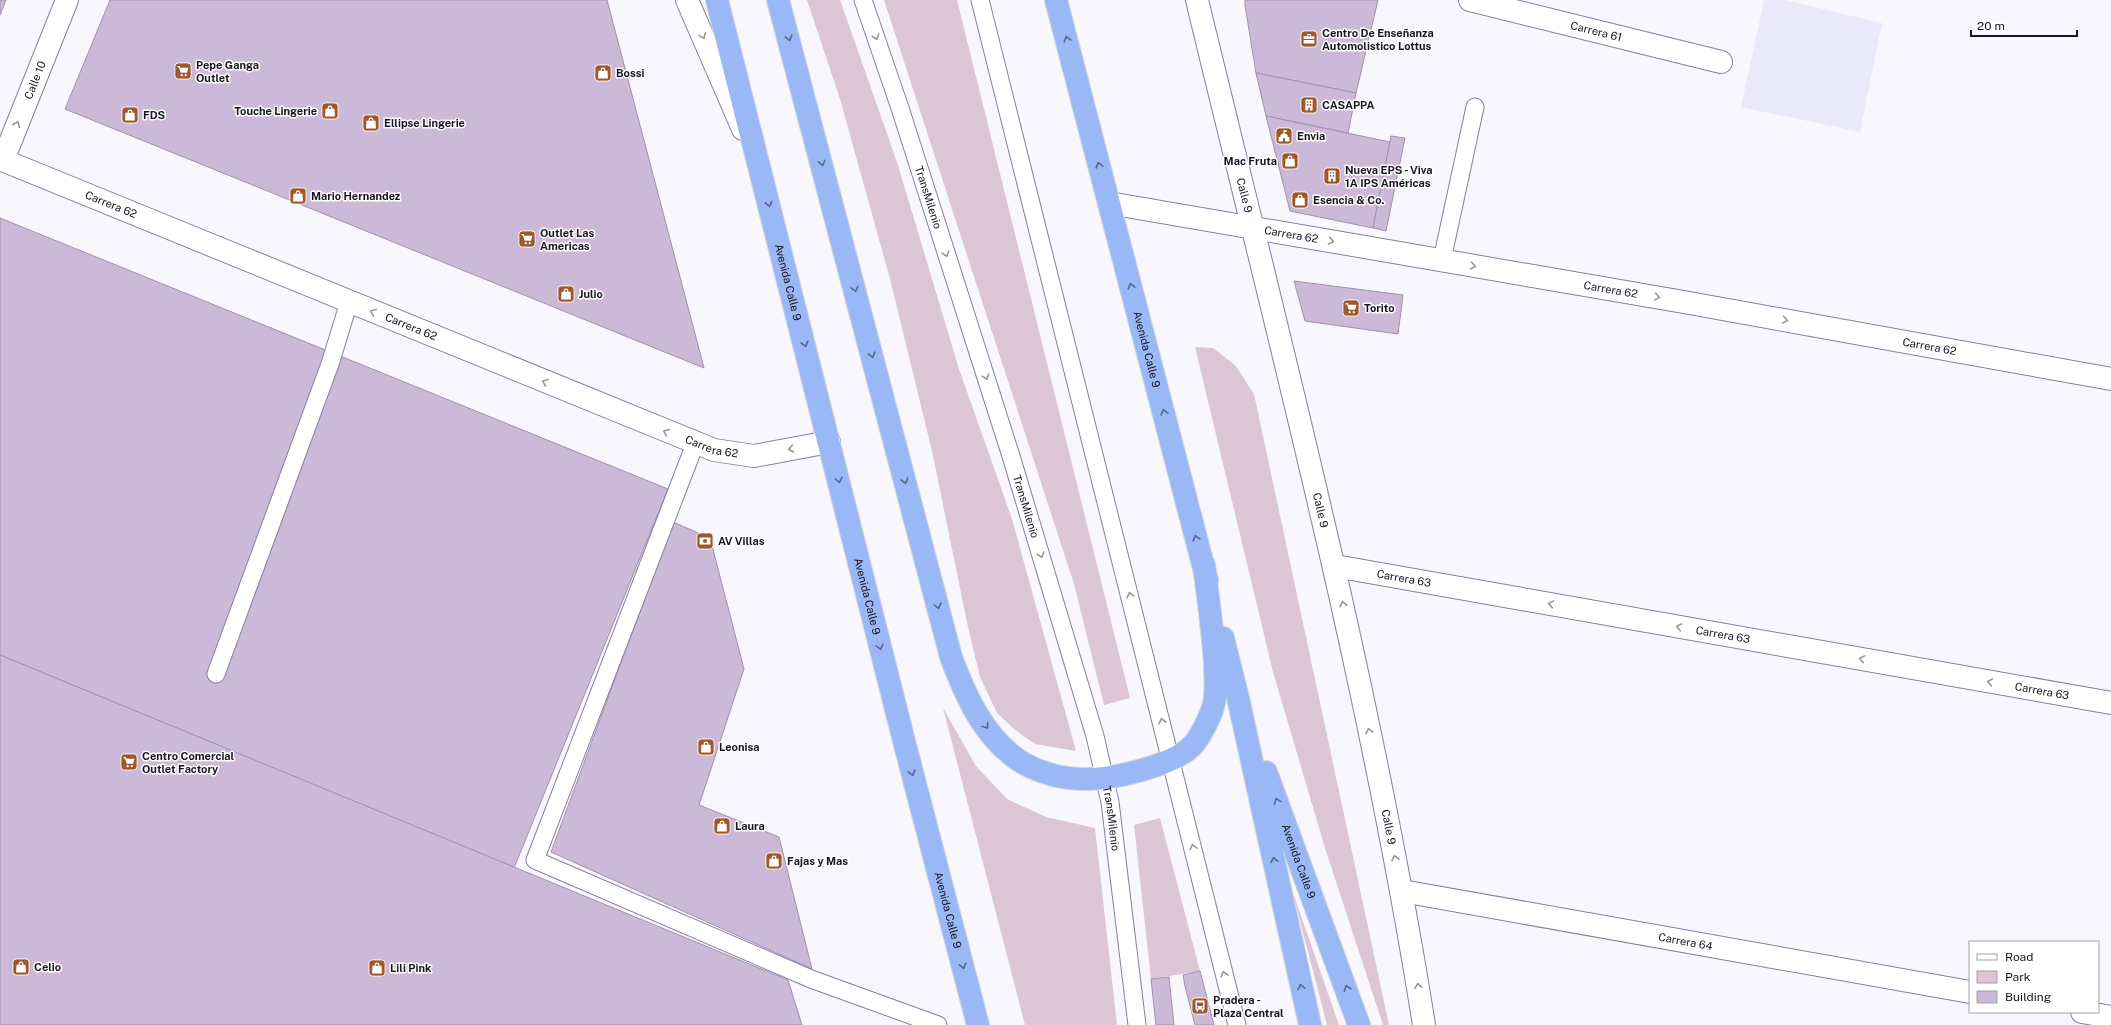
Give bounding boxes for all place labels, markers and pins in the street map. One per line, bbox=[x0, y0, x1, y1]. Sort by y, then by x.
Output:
place label: Centro De Enseñanza Automolistico Lottus bbox=[1322, 27, 1434, 52]
office icon: Centro De Enseñanza Automolistico Lottus bbox=[1299, 29, 1319, 49]
place label: Pepe Ganga Outlet bbox=[196, 59, 259, 84]
supermarket icon: Pepe Ganga Outlet bbox=[173, 61, 193, 81]
shop icon: Bossi bbox=[593, 63, 613, 83]
place label: Bossi bbox=[616, 67, 644, 79]
building icon: CASAPPA bbox=[1299, 95, 1319, 115]
place label: CASAPPA bbox=[1322, 99, 1375, 111]
shop icon: Touche Lingerie bbox=[320, 101, 340, 121]
shop icon: FDS bbox=[120, 105, 140, 125]
place label: Touche Lingerie bbox=[234, 105, 317, 117]
place label: FDS bbox=[143, 109, 166, 121]
shop icon: Ellipse Lingerie bbox=[361, 113, 381, 133]
place label: Ellipse Lingerie bbox=[384, 117, 465, 129]
public building icon: Envia bbox=[1274, 126, 1294, 146]
place label: Envia bbox=[1297, 130, 1325, 142]
shop icon: Mac Fruta bbox=[1280, 151, 1300, 171]
place label: Mac Fruta bbox=[1224, 155, 1277, 167]
place label: Nueva EPS - Viva 1A IPS Américas bbox=[1345, 164, 1432, 189]
building icon: Nueva EPS - Viva 1A IPS Américas bbox=[1322, 166, 1342, 186]
shop icon: Mario Hernandez bbox=[288, 186, 308, 206]
place label: Mario Hernandez bbox=[311, 190, 401, 202]
shop icon: Esencia & Co. bbox=[1290, 190, 1310, 210]
place label: Esencia & Co. bbox=[1313, 194, 1385, 206]
place label: Outlet Las Americas bbox=[540, 227, 594, 252]
supermarket icon: Outlet Las Americas bbox=[517, 229, 537, 249]
shop icon: Julio bbox=[556, 284, 576, 304]
place label: Julio bbox=[579, 288, 603, 300]
supermarket icon: Torito bbox=[1341, 298, 1361, 318]
place label: Torito bbox=[1364, 302, 1394, 314]
bank icon: AV Villas bbox=[695, 531, 715, 551]
place label: AV Villas bbox=[718, 535, 765, 547]
shop icon: Leonisa bbox=[696, 737, 716, 757]
place label: Leonisa bbox=[719, 741, 759, 753]
place label: Centro Comercial Outlet Factory bbox=[142, 750, 235, 775]
supermarket icon: Centro Comercial Outlet Factory bbox=[119, 752, 139, 772]
shop icon: Laura bbox=[712, 816, 732, 836]
place label: Laura bbox=[735, 820, 765, 832]
shop icon: Fajas y Mas bbox=[764, 851, 784, 871]
place label: Fajas y Mas bbox=[787, 855, 848, 867]
shop icon: Celio bbox=[11, 957, 31, 977]
shop icon: Lili Pink bbox=[367, 958, 387, 978]
place label: Celio bbox=[34, 961, 61, 973]
place label: Lili Pink bbox=[390, 962, 432, 974]
place label: Pradera - Plaza Central bbox=[1213, 994, 1284, 1019]
bus stop icon: Pradera - Plaza Central bbox=[1190, 996, 1210, 1016]

